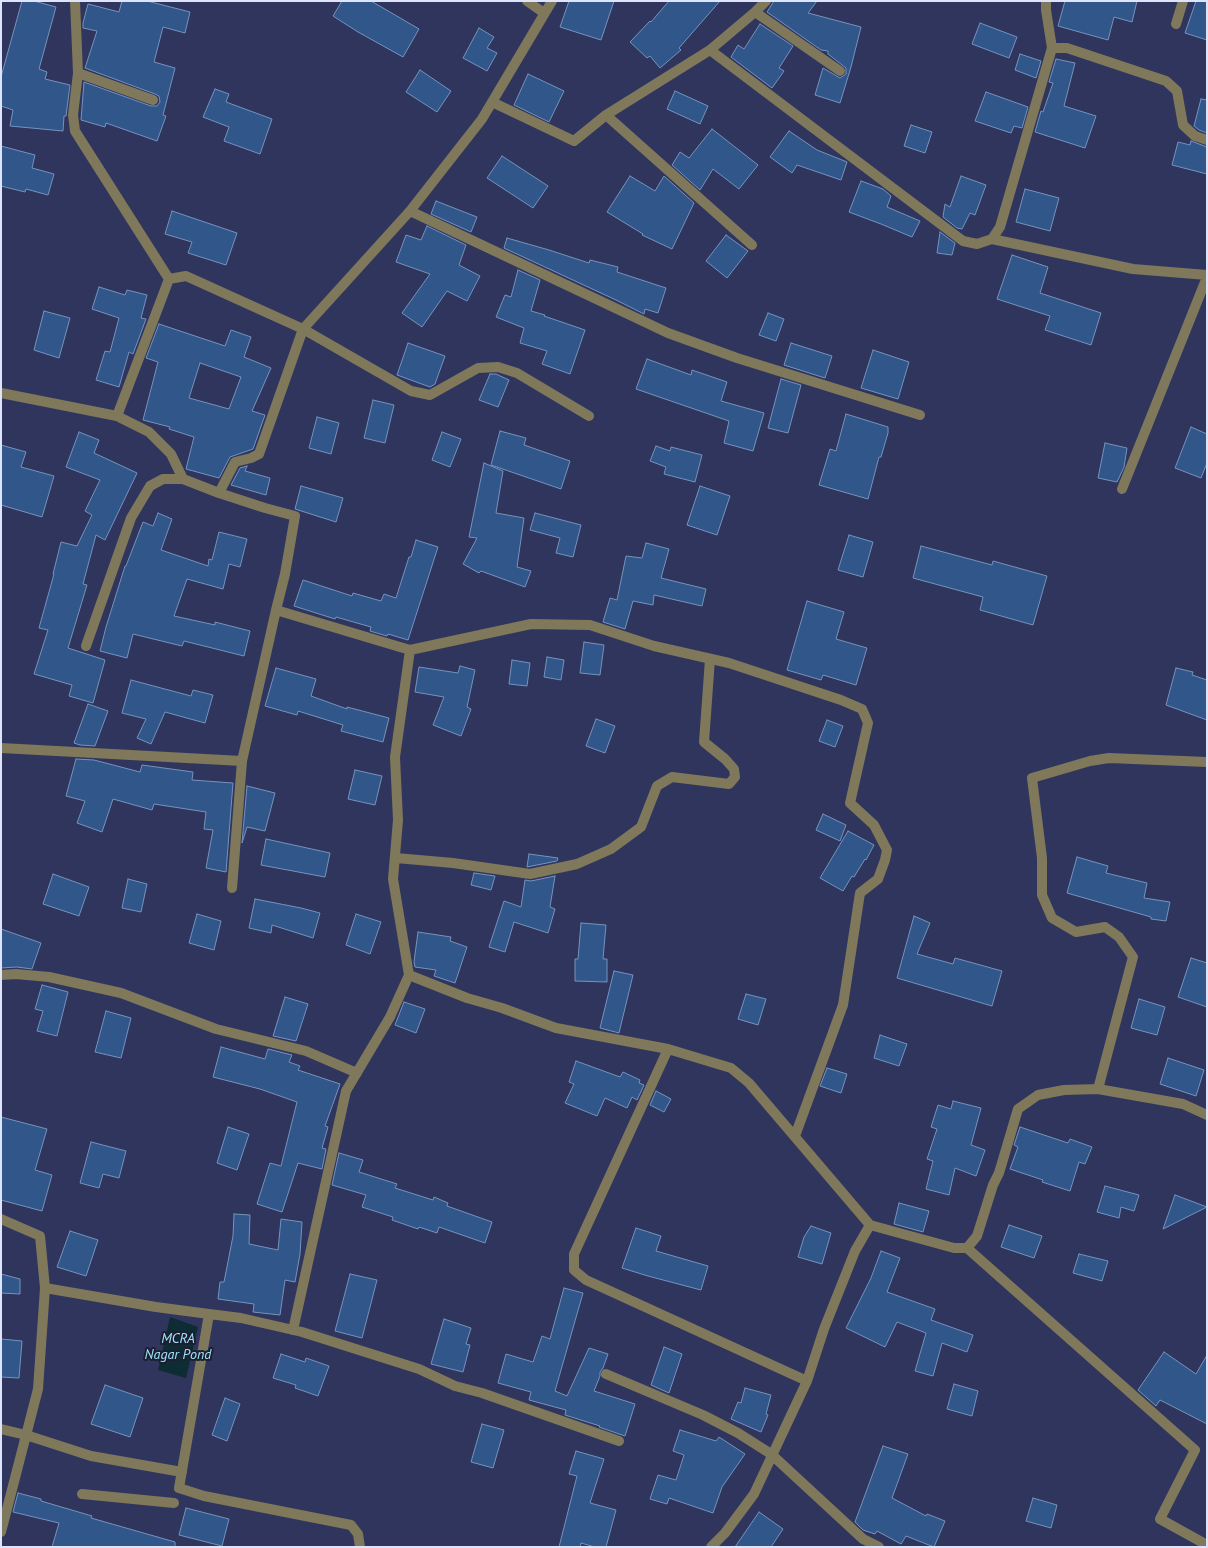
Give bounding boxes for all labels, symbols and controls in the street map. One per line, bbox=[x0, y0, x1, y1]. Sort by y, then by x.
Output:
water label: MCRA Nagar Pond bbox=[145, 1331, 211, 1364]

